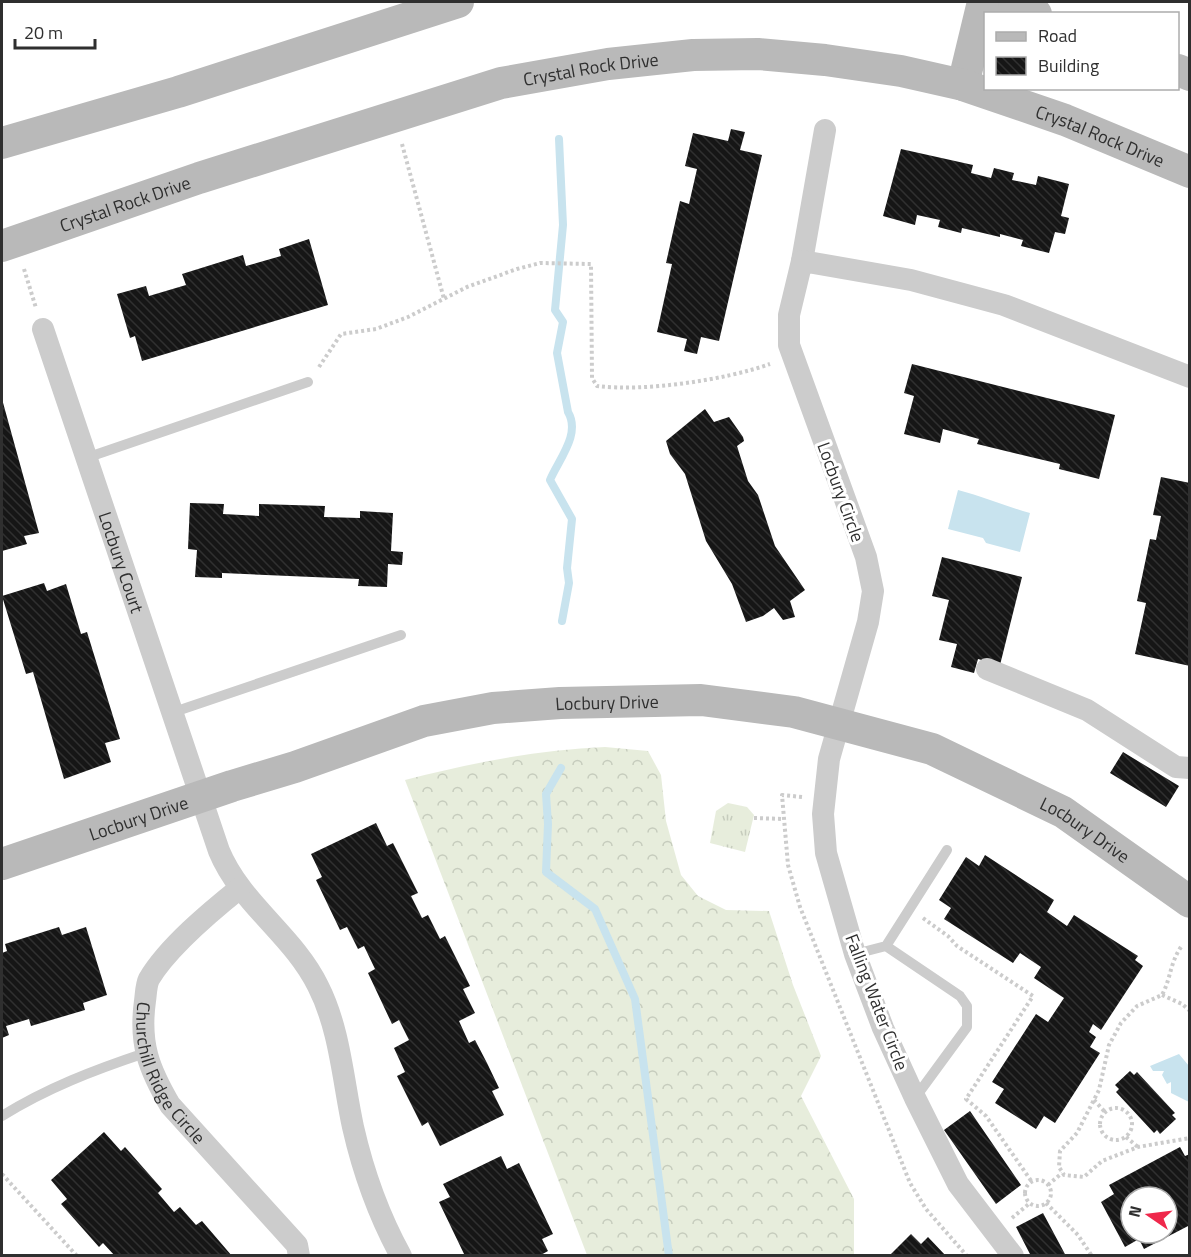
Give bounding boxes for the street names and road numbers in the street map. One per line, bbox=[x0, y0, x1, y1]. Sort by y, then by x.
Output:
street label: Crystal Rock Drive bbox=[521, 45, 660, 92]
street label: Crystal Rock Drive bbox=[1032, 98, 1169, 173]
street label: Crystal Rock Drive bbox=[56, 169, 194, 239]
street label: Locbury Circle bbox=[810, 438, 872, 546]
street label: Locbury Court bbox=[92, 508, 151, 617]
street label: Locbury Drive bbox=[554, 687, 659, 717]
street label: Locbury Drive bbox=[85, 788, 192, 847]
street label: Locbury Drive bbox=[1036, 790, 1136, 869]
street label: Falling Water Circle bbox=[839, 930, 915, 1074]
street label: Churchill Ridge Circle bbox=[130, 1001, 212, 1150]

